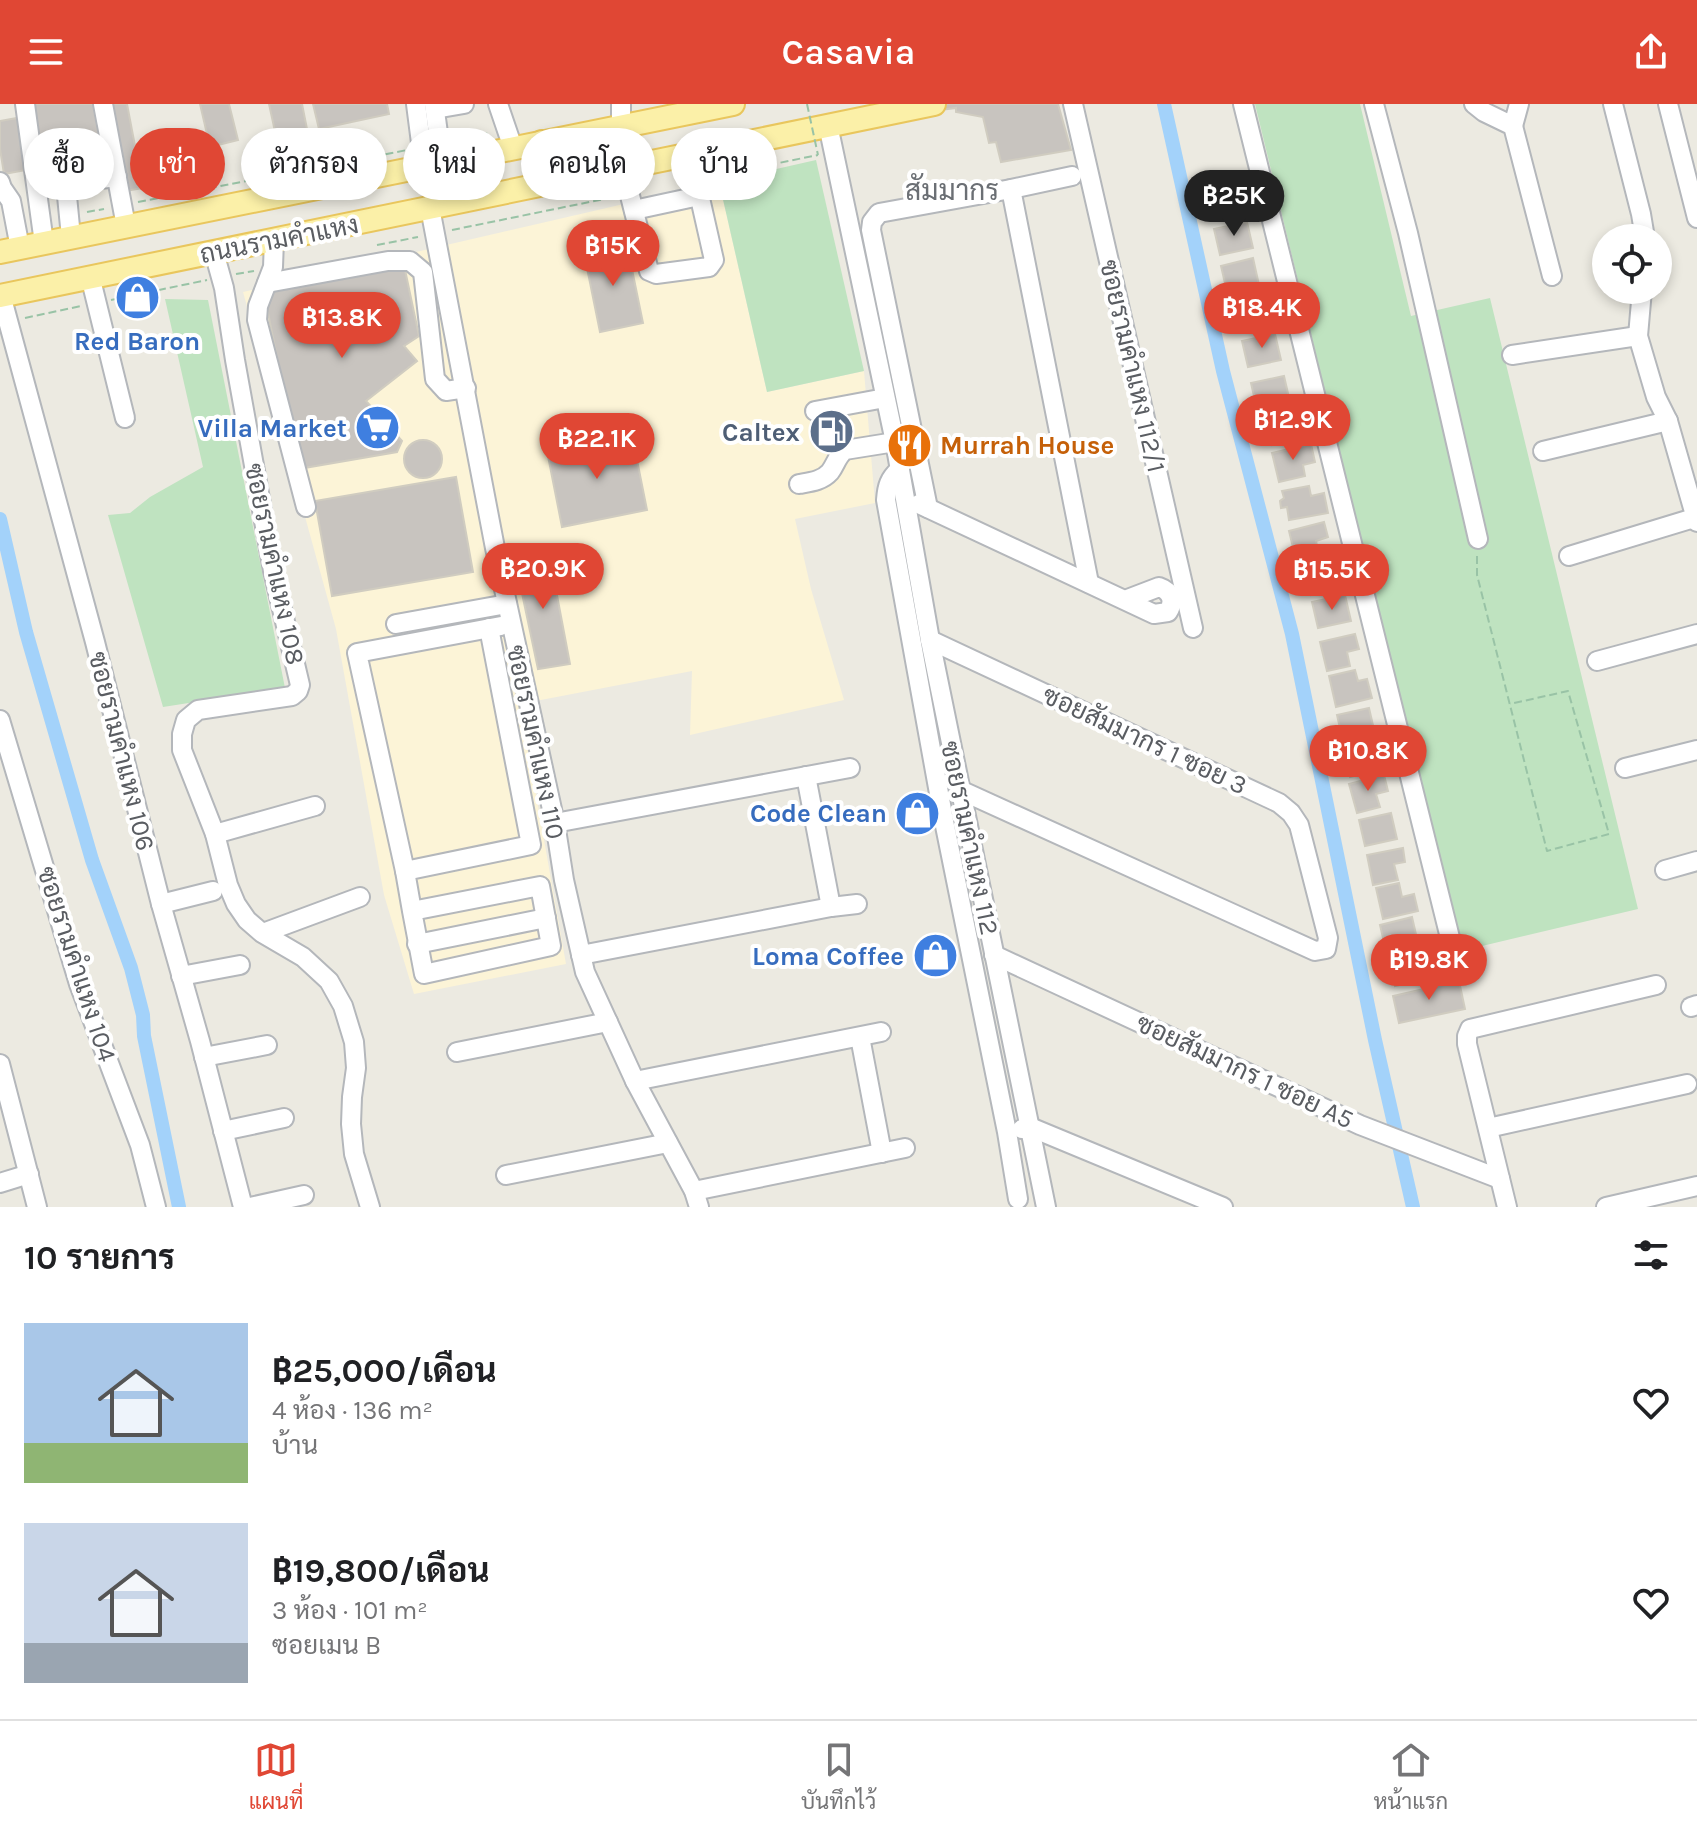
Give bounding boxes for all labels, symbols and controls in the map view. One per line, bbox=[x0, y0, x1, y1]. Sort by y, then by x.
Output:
icon: menu bbox=[24, 30, 68, 74]
icon: share bbox=[1629, 30, 1673, 74]
text: Casavia bbox=[782, 31, 915, 73]
chip: ซื้อ bbox=[24, 128, 114, 200]
chip: เช่า bbox=[130, 128, 225, 200]
chip: ตัวกรอง bbox=[241, 128, 387, 200]
chip: ใหม่ bbox=[403, 128, 505, 200]
chip: คอนโด bbox=[521, 128, 655, 200]
chip: บ้าน bbox=[671, 128, 777, 200]
pin: ฿25K bbox=[1187, 170, 1281, 238]
district label: สัมมากร bbox=[905, 172, 999, 207]
text: ฿25K bbox=[1202, 180, 1266, 211]
street label: ถนนรามคำแหง bbox=[197, 209, 361, 270]
pin: ฿15K bbox=[566, 220, 660, 288]
map controls bbox=[1592, 224, 1672, 304]
button: locate bbox=[1592, 224, 1672, 304]
text: ฿15K bbox=[584, 230, 642, 261]
street label: ซอยรามคำแหง 112/1 bbox=[1093, 257, 1172, 475]
shop icon: Red Baron bbox=[113, 274, 161, 322]
pin: ฿18.4K bbox=[1197, 282, 1327, 350]
pin: ฿13.8K bbox=[277, 292, 407, 360]
text: ฿18.4K bbox=[1222, 292, 1302, 323]
text: ฿13.8K bbox=[302, 302, 382, 333]
place label: Red Baron bbox=[74, 326, 200, 357]
pin: ฿12.9K bbox=[1228, 394, 1358, 462]
supermarket icon: Villa Market bbox=[354, 404, 402, 452]
text: ฿12.9K bbox=[1253, 404, 1333, 435]
fuel station icon: Caltex bbox=[807, 408, 855, 456]
place label: Villa Market bbox=[198, 413, 347, 444]
pin: ฿22.1K bbox=[532, 413, 662, 481]
place label: Caltex bbox=[722, 417, 800, 448]
restaurant icon: Murrah House bbox=[885, 421, 933, 469]
text: ฿22.1K bbox=[557, 423, 637, 454]
place label: Murrah House bbox=[940, 430, 1114, 461]
street label: ซอยรามคำแหง 108 bbox=[238, 461, 311, 668]
pin: ฿20.9K bbox=[478, 543, 608, 611]
pin: ฿15.5K bbox=[1267, 544, 1397, 612]
text: ฿20.9K bbox=[500, 553, 586, 584]
text: ฿15.5K bbox=[1293, 554, 1371, 585]
street label: ซอยรามคำแหง 110 bbox=[500, 642, 571, 842]
street label: ซอยรามคําแหง 106 bbox=[82, 648, 161, 854]
street label: ซอยสัมมากร 1 ซอย 3 bbox=[1038, 679, 1252, 801]
pin: ฿10.8K bbox=[1303, 725, 1433, 793]
text: ฿10.8K bbox=[1328, 735, 1408, 766]
street label: ซอยรามคำแหง 112 bbox=[934, 738, 1005, 938]
shop icon: Code Clean bbox=[894, 789, 942, 837]
place label: Code Clean bbox=[750, 798, 887, 829]
street label: ซอยรามคําแหง 104 bbox=[30, 862, 123, 1066]
shop icon: Loma Coffee bbox=[911, 932, 959, 980]
pin: ฿19.8K bbox=[1364, 934, 1494, 1002]
place label: Loma Coffee bbox=[752, 941, 904, 972]
text: ฿19.8K bbox=[1389, 944, 1469, 975]
street label: ซอยสัมมากร 1 ซอย A5 bbox=[1131, 1007, 1359, 1135]
icon: filters bbox=[1629, 1233, 1673, 1277]
text: 10 รายการ bbox=[24, 1238, 175, 1278]
text: ฿25,000/เดือน bbox=[272, 1351, 497, 1391]
icon: home bbox=[88, 1355, 184, 1451]
icon: heart bbox=[1629, 1381, 1673, 1425]
text: 4 ห้อง · 136 m² bbox=[272, 1395, 433, 1426]
text: บ้าน bbox=[272, 1430, 318, 1461]
text: ฿19,800/เดือน bbox=[272, 1551, 489, 1591]
icon: home bbox=[88, 1555, 184, 1651]
icon: heart bbox=[1629, 1581, 1673, 1625]
text: 3 ห้อง · 101 m² bbox=[272, 1595, 428, 1626]
text: ซอยเมน B bbox=[272, 1630, 381, 1661]
tab: แผนที่ bbox=[249, 1738, 304, 1815]
tab: บันทึกไว้ bbox=[801, 1738, 876, 1815]
tab: หน้าแรก bbox=[1374, 1738, 1448, 1815]

